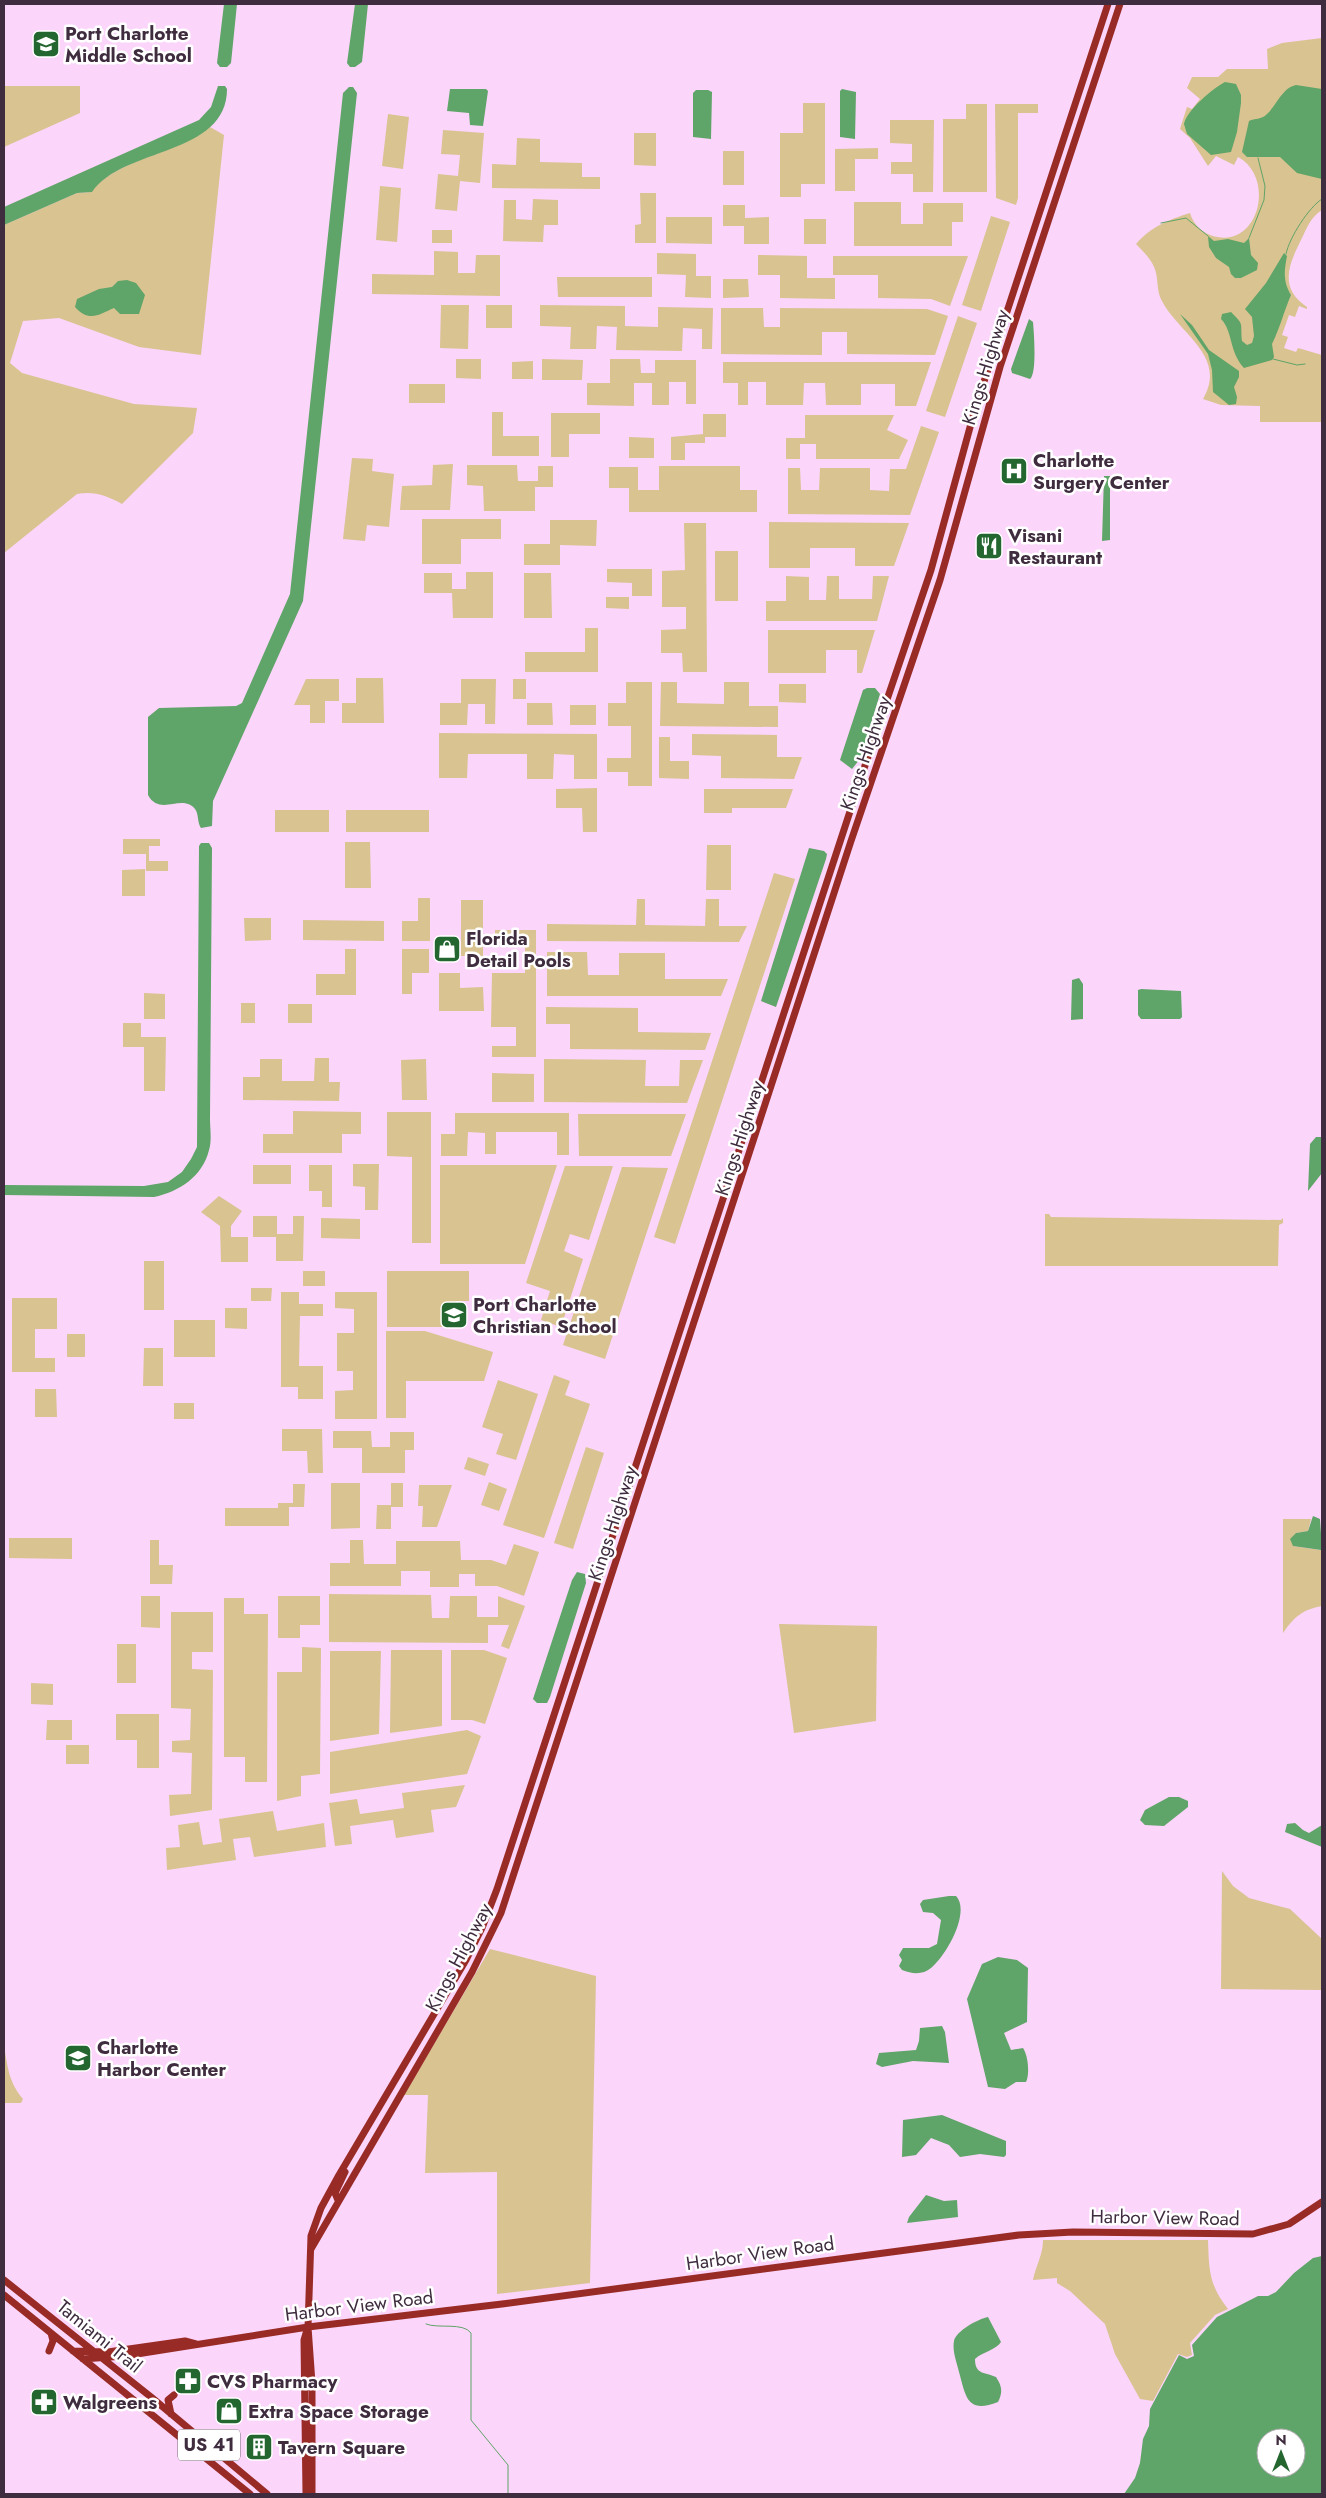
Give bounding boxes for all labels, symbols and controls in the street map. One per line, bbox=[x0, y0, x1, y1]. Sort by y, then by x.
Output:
place label: Port Charlotte Middle School bbox=[65, 20, 192, 69]
school or university icon: Port Charlotte Middle School bbox=[31, 29, 61, 59]
street label: Kings Highway bbox=[955, 306, 1016, 428]
place label: Charlotte Surgery Center bbox=[1033, 447, 1170, 496]
hospital icon: Charlotte Surgery Center bbox=[999, 456, 1029, 486]
place label: Visani Restaurant bbox=[1007, 522, 1102, 571]
restaurant icon: Visani Restaurant bbox=[974, 531, 1004, 561]
street label: Kings Highway bbox=[833, 692, 898, 814]
place label: Florida Detail Pools bbox=[466, 925, 571, 974]
shop icon: Florida Detail Pools bbox=[432, 934, 462, 964]
street label: Kings Highway bbox=[708, 1077, 771, 1199]
place label: Port Charlotte Christian School bbox=[473, 1291, 617, 1340]
school or university icon: Port Charlotte Christian School bbox=[439, 1300, 469, 1330]
street label: Kings Highway bbox=[581, 1462, 644, 1584]
street label: Kings Highway bbox=[418, 1898, 499, 2016]
place label: Charlotte Harbor Center bbox=[97, 2034, 226, 2083]
school or university icon: Charlotte Harbor Center bbox=[63, 2043, 93, 2073]
street label: Harbor View Road bbox=[1090, 2203, 1240, 2232]
street label: Harbor View Road bbox=[684, 2230, 836, 2277]
street label: Harbor View Road bbox=[283, 2283, 435, 2328]
street label: Tamiami Trail bbox=[51, 2294, 148, 2379]
pharmacy icon: CVS Pharmacy bbox=[173, 2366, 203, 2396]
place label: CVS Pharmacy bbox=[207, 2368, 338, 2395]
pharmacy icon: Walgreens bbox=[29, 2387, 59, 2417]
place label: Walgreens bbox=[63, 2389, 158, 2416]
shop icon: Extra Space Storage bbox=[214, 2396, 244, 2426]
place label: Extra Space Storage bbox=[248, 2398, 429, 2425]
north arrow bbox=[1256, 2428, 1306, 2478]
road number: US 41 bbox=[178, 2430, 240, 2460]
text: N bbox=[1275, 2430, 1287, 2450]
building icon: Tavern Square bbox=[244, 2432, 274, 2462]
place label: Tavern Square bbox=[278, 2434, 405, 2461]

